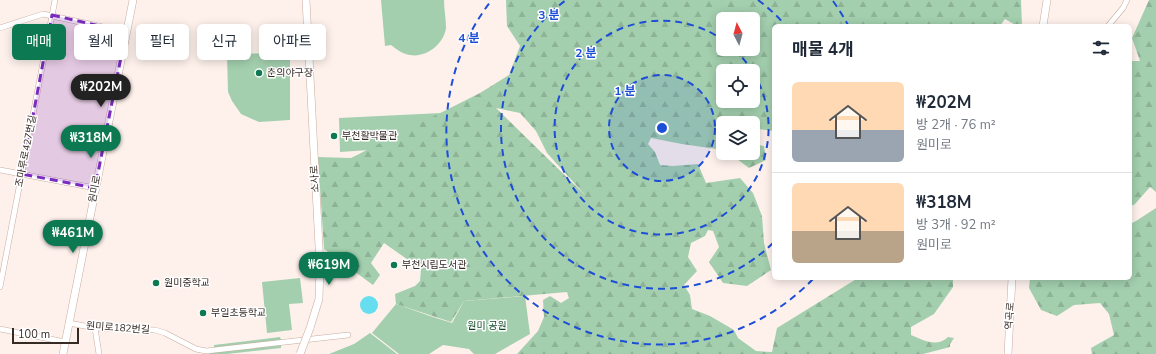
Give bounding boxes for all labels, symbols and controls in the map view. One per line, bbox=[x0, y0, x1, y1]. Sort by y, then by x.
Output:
text: 3 분 bbox=[538, 7, 560, 23]
north arrow bbox=[716, 12, 760, 56]
map controls bbox=[716, 12, 760, 160]
chip: 매매 bbox=[12, 24, 66, 60]
chip: 월세 bbox=[74, 24, 128, 60]
chip: 필터 bbox=[136, 24, 189, 60]
chip: 신규 bbox=[197, 24, 251, 60]
chip: 아파트 bbox=[259, 24, 326, 60]
text: 4 분 bbox=[458, 30, 480, 46]
icon: filters bbox=[1090, 37, 1112, 59]
text: 매물 4개 bbox=[792, 38, 854, 61]
text: 2 분 bbox=[575, 45, 597, 61]
button: locate bbox=[716, 64, 760, 108]
place label: 춘의야구장 bbox=[267, 66, 313, 80]
marker: 춘의야구장 bbox=[254, 68, 264, 78]
pin: ₩202M bbox=[73, 74, 129, 108]
text: ₩202M bbox=[80, 78, 122, 96]
text: 1 분 bbox=[614, 83, 636, 99]
text: ₩202M bbox=[916, 91, 972, 114]
icon: home bbox=[824, 98, 872, 146]
street label: 조마루로427번길 bbox=[12, 114, 40, 188]
button: layers bbox=[716, 116, 760, 160]
text: 방 2개 · 76 m² bbox=[916, 116, 996, 134]
centre of rings bbox=[655, 121, 669, 135]
pin: ₩318M bbox=[63, 125, 119, 159]
text: ₩318M bbox=[70, 129, 112, 147]
place label: 부천활박물관 bbox=[342, 129, 398, 143]
marker: 부천활박물관 bbox=[329, 131, 339, 141]
text: 원미로 bbox=[916, 136, 952, 154]
street label: 소사로 bbox=[307, 165, 323, 193]
street label: 원미로 bbox=[85, 174, 105, 204]
text: ₩318M bbox=[916, 191, 972, 214]
icon: home bbox=[824, 199, 872, 247]
text: 방 3개 · 92 m² bbox=[916, 216, 996, 234]
pin: ₩461M bbox=[45, 220, 101, 254]
text: ₩461M bbox=[52, 224, 94, 242]
text: 원미로 bbox=[916, 236, 952, 254]
pin: ₩619M bbox=[301, 252, 357, 286]
text: ₩619M bbox=[308, 256, 350, 274]
place label: 부천시립도서관 bbox=[402, 258, 467, 272]
marker: 부천시립도서관 bbox=[389, 260, 399, 270]
place label: 원미중학교 bbox=[164, 276, 210, 290]
marker: 원미중학교 bbox=[151, 278, 161, 288]
street label: 역곡로 bbox=[1002, 302, 1018, 330]
place label: 부일초등학교 bbox=[211, 306, 266, 320]
marker: 부일초등학교 bbox=[198, 308, 208, 318]
street label: 원미로182번길 bbox=[86, 319, 150, 337]
park label: 원미 공원 bbox=[467, 319, 507, 333]
scale bar bbox=[12, 326, 79, 345]
text: 100 m bbox=[18, 327, 50, 342]

